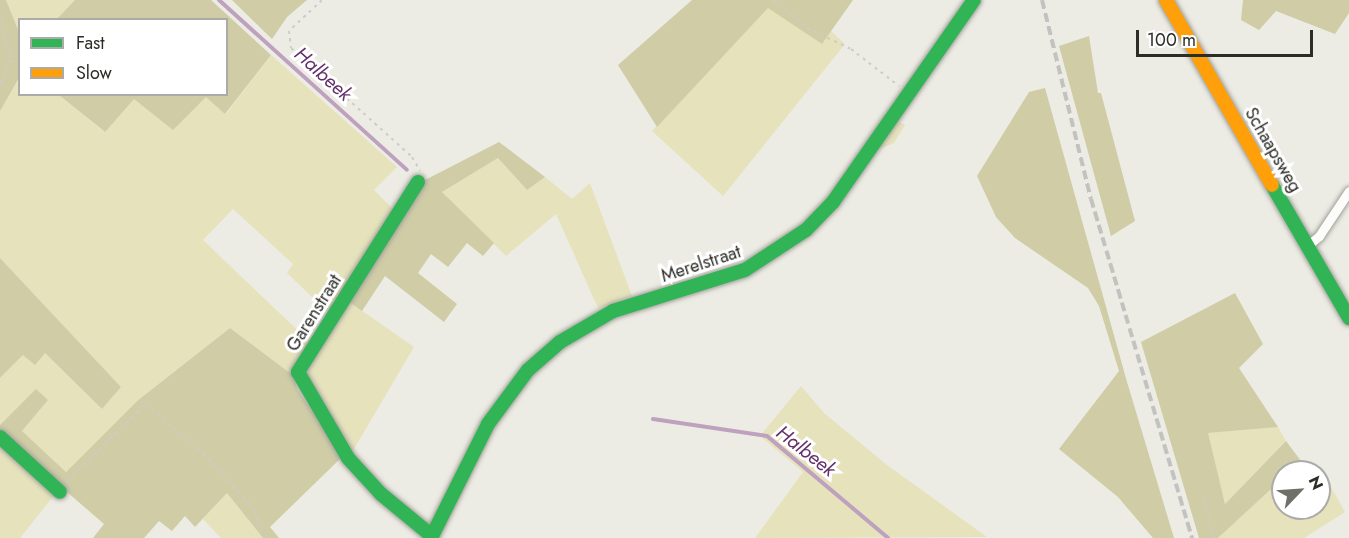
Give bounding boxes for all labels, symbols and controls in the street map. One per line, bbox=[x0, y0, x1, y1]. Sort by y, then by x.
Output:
legend bbox=[18, 18, 228, 96]
scale bar bbox=[1139, 18, 1316, 56]
text: 100 m bbox=[1147, 27, 1196, 53]
text: Fast bbox=[76, 30, 105, 56]
water label: Halbeek bbox=[289, 42, 357, 106]
text: Slow bbox=[76, 60, 112, 86]
street label: Schaapsweg bbox=[1240, 104, 1306, 196]
street label: Merelstraat bbox=[658, 241, 744, 287]
street label: Garenstraat bbox=[282, 271, 346, 355]
water label: Halbeek bbox=[771, 420, 841, 482]
north arrow bbox=[1271, 460, 1331, 520]
text: N bbox=[1303, 472, 1329, 494]

